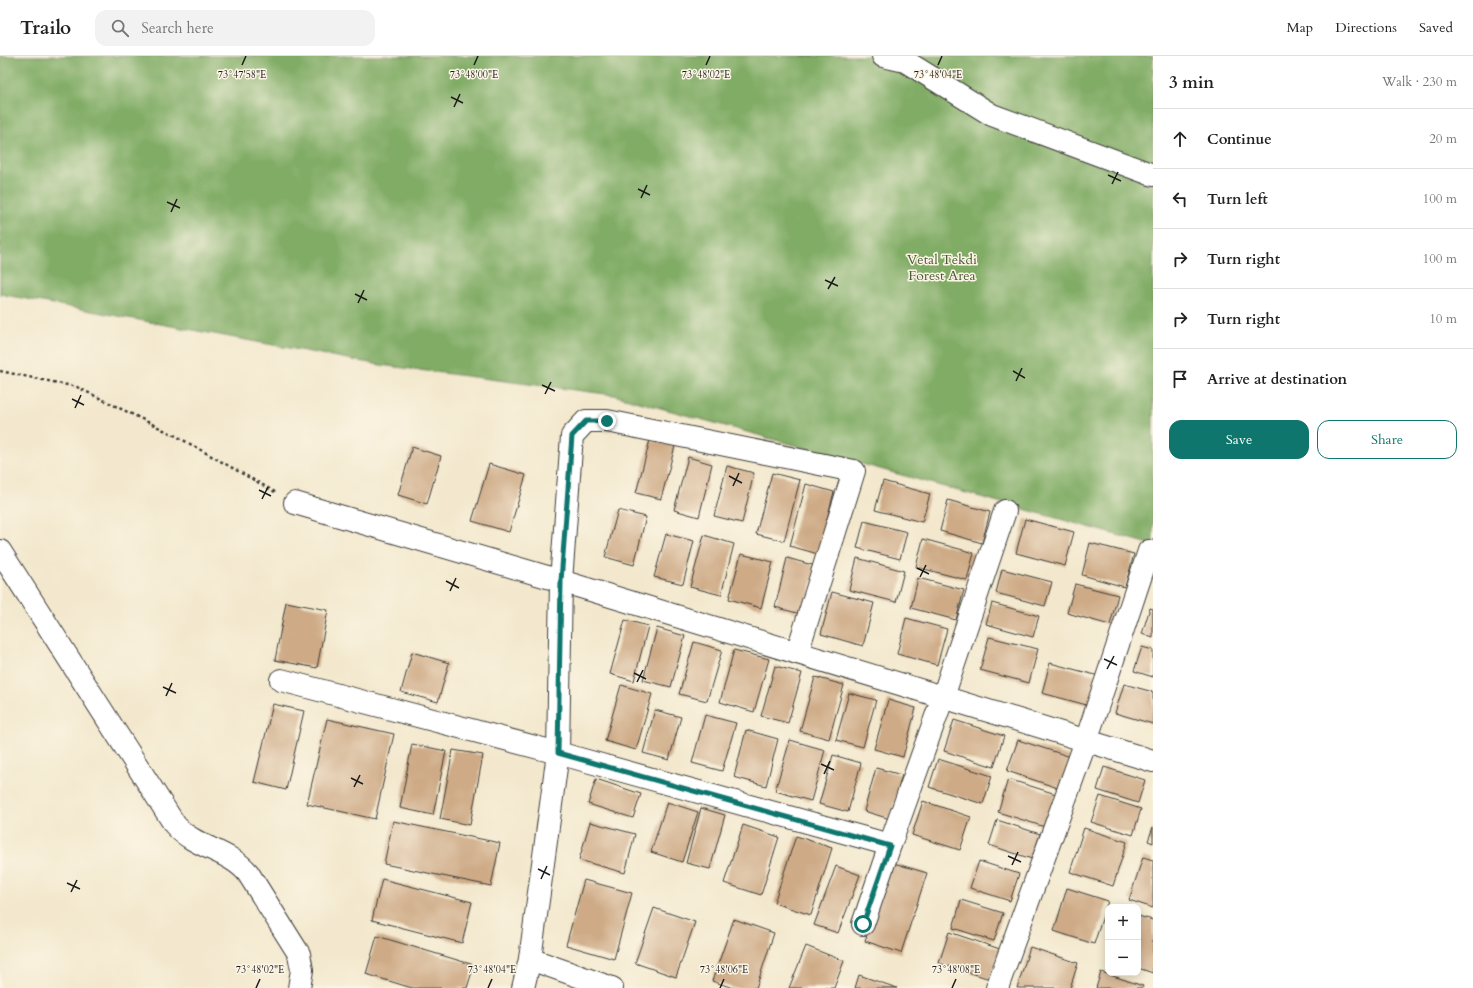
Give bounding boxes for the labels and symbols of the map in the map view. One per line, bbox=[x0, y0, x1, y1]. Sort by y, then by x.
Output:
text: 73°47'58"E bbox=[218, 68, 266, 82]
text: 73°48'00"E bbox=[450, 68, 498, 82]
text: 73°48'02"E bbox=[682, 68, 730, 82]
text: 73°48'04"E bbox=[914, 68, 962, 82]
park label: Vetal Tekdi Forest Area bbox=[907, 250, 977, 285]
route end bbox=[598, 412, 616, 430]
route start bbox=[854, 915, 872, 933]
text: 73°48'02"E bbox=[236, 963, 284, 977]
text: 73°48'04"E bbox=[468, 963, 516, 977]
text: 73°48'06"E bbox=[700, 963, 748, 977]
text: 73°48'08"E bbox=[932, 963, 980, 977]

